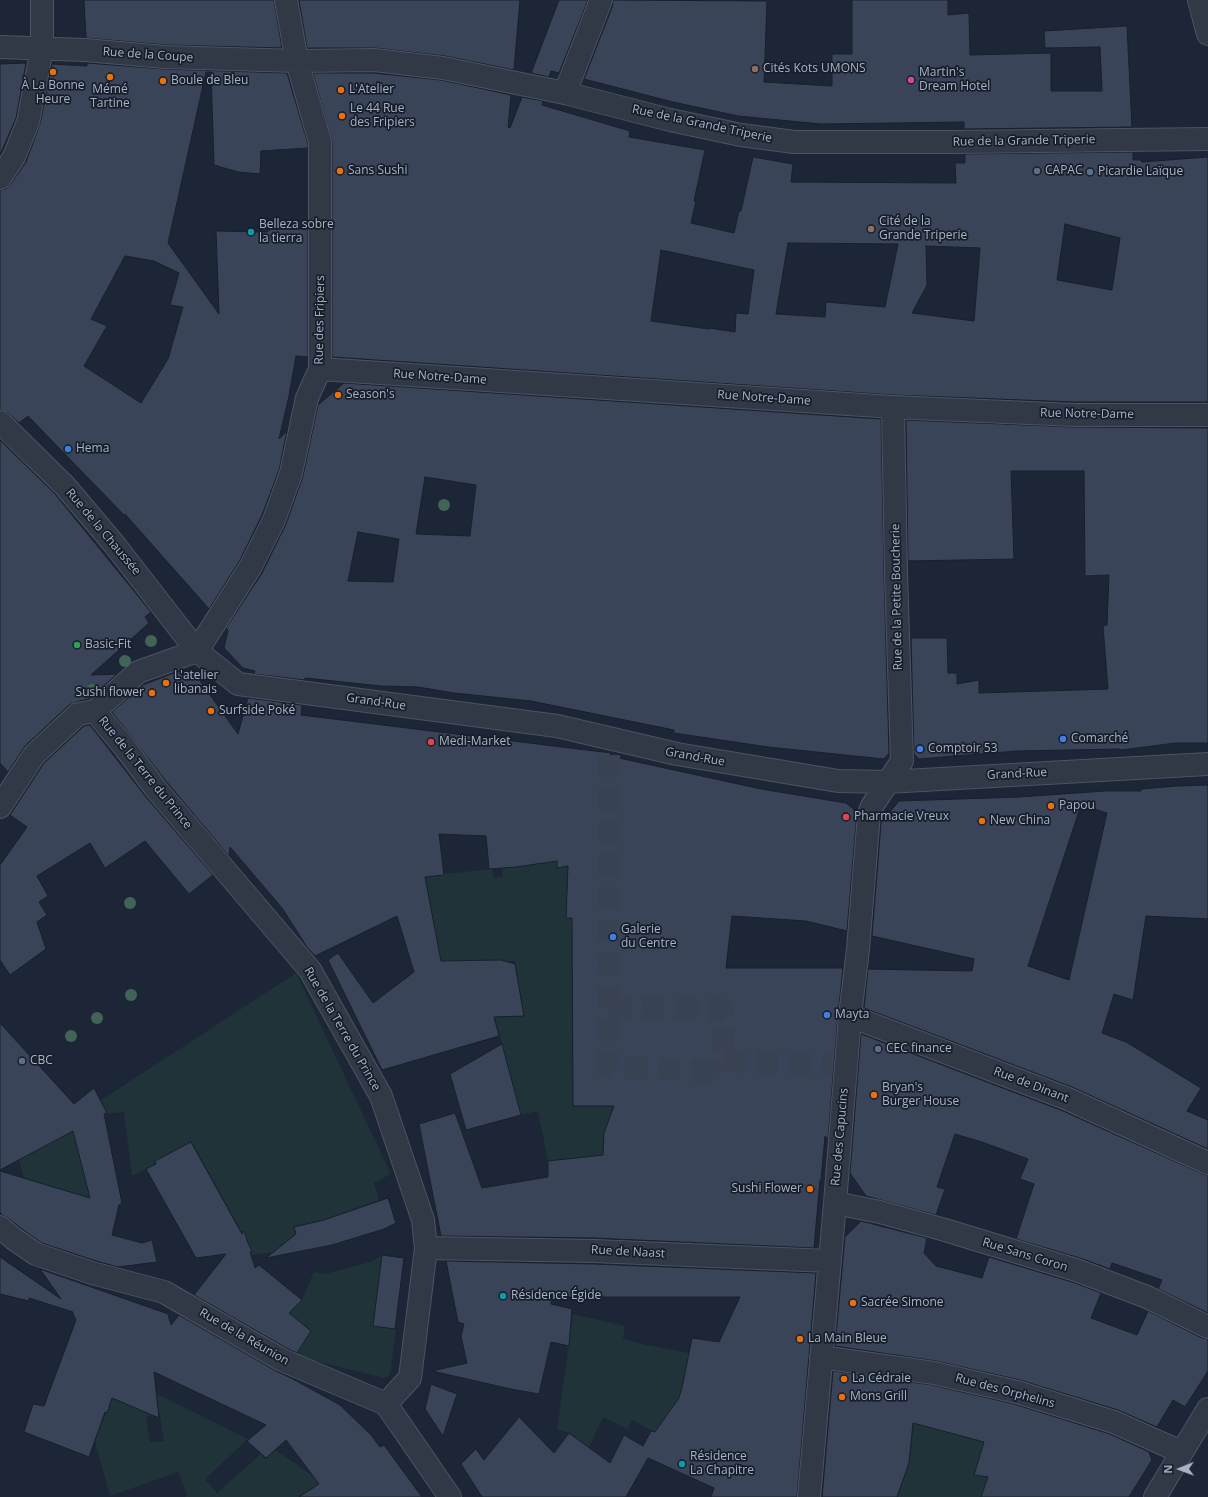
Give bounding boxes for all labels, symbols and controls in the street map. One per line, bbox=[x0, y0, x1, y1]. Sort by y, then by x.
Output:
street label: Rue de la Coupe bbox=[102, 45, 194, 65]
place label: Cités Kots UMONS bbox=[763, 62, 866, 76]
marker: Cités Kots UMONS bbox=[750, 64, 760, 74]
place label: Martin's Dream Hotel bbox=[919, 66, 990, 94]
marker: À La Bonne Heure bbox=[48, 67, 58, 77]
marker: Mémé Tartine bbox=[105, 72, 115, 82]
place label: Boule de Bleu bbox=[171, 74, 248, 88]
marker: Martin's Dream Hotel bbox=[906, 75, 916, 85]
marker: Boule de Bleu bbox=[158, 76, 168, 86]
place label: À La Bonne Heure bbox=[21, 79, 85, 107]
place label: Mémé Tartine bbox=[90, 83, 130, 111]
place label: L'Atelier bbox=[349, 83, 394, 97]
marker: L'Atelier bbox=[336, 85, 346, 95]
place label: Le 44 Rue des Fripiers bbox=[350, 102, 415, 130]
street label: Rue de la Grande Triperie bbox=[631, 102, 773, 146]
marker: Le 44 Rue des Fripiers bbox=[337, 111, 347, 121]
street label: Rue de la Grande Triperie bbox=[952, 133, 1096, 149]
place label: Sans Sushi bbox=[348, 164, 407, 178]
place label: CAPAC bbox=[1045, 164, 1083, 178]
place label: Picardie Laïque bbox=[1098, 165, 1183, 179]
marker: Sans Sushi bbox=[335, 166, 345, 176]
marker: CAPAC bbox=[1032, 166, 1042, 176]
marker: Picardie Laïque bbox=[1085, 167, 1095, 177]
place label: Cité de la Grande Triperie bbox=[879, 215, 967, 243]
place label: Belleza sobre la tierra bbox=[259, 218, 334, 246]
marker: Cité de la Grande Triperie bbox=[866, 224, 876, 234]
marker: Belleza sobre la tierra bbox=[246, 227, 256, 237]
street label: Rue des Fripiers bbox=[312, 275, 328, 365]
street label: Rue Notre-Dame bbox=[393, 367, 487, 387]
place label: Season's bbox=[346, 388, 395, 402]
street label: Rue Notre-Dame bbox=[717, 388, 811, 408]
marker: Season's bbox=[333, 390, 343, 400]
street label: Rue Notre-Dame bbox=[1040, 406, 1134, 422]
place label: Hema bbox=[76, 442, 109, 456]
marker: Hema bbox=[63, 444, 73, 454]
street label: Rue de la Chaussée bbox=[63, 486, 143, 578]
street label: Rue de la Petite Boucherie bbox=[889, 523, 905, 671]
place label: Basic-Fit bbox=[85, 638, 131, 652]
marker: Basic-Fit bbox=[72, 640, 82, 650]
place label: L'atelier libanais bbox=[174, 669, 218, 697]
marker: L'atelier libanais bbox=[161, 678, 171, 688]
place label: Sushi flower bbox=[76, 686, 144, 700]
marker: Sushi flower bbox=[147, 688, 157, 698]
street label: Grand-Rue bbox=[345, 691, 407, 713]
place label: Surfside Poké bbox=[219, 704, 295, 718]
marker: Surfside Poké bbox=[206, 706, 216, 716]
street label: Rue de la Terre du Prince bbox=[95, 714, 195, 832]
place label: Comarché bbox=[1071, 732, 1128, 746]
marker: Comarché bbox=[1058, 734, 1068, 744]
place label: Medi-Market bbox=[439, 735, 510, 749]
marker: Medi-Market bbox=[426, 737, 436, 747]
place label: Comptoir 53 bbox=[928, 742, 997, 756]
marker: Comptoir 53 bbox=[915, 744, 925, 754]
street label: Grand-Rue bbox=[664, 745, 726, 769]
street label: Grand-Rue bbox=[986, 765, 1048, 783]
place label: Papou bbox=[1059, 799, 1095, 813]
marker: Papou bbox=[1046, 801, 1056, 811]
place label: Pharmacie Vreux bbox=[854, 810, 949, 824]
marker: Pharmacie Vreux bbox=[841, 812, 851, 822]
place label: New China bbox=[990, 814, 1050, 828]
marker: New China bbox=[977, 816, 987, 826]
place label: Galerie du Centre bbox=[621, 923, 676, 951]
marker: Galerie du Centre bbox=[608, 932, 618, 942]
street label: Rue de la Terre du Prince bbox=[301, 965, 383, 1093]
place label: Mayta bbox=[835, 1008, 869, 1022]
marker: Mayta bbox=[822, 1010, 832, 1020]
place label: CEC finance bbox=[886, 1042, 952, 1056]
marker: CEC finance bbox=[873, 1044, 883, 1054]
place label: CBC bbox=[30, 1054, 53, 1068]
marker: CBC bbox=[17, 1056, 27, 1066]
street label: Rue de Dinant bbox=[991, 1064, 1071, 1106]
place label: Bryan's Burger House bbox=[882, 1081, 959, 1109]
street label: Rue des Capucins bbox=[829, 1087, 851, 1187]
marker: Bryan's Burger House bbox=[869, 1090, 879, 1100]
place label: Sushi Flower bbox=[731, 1182, 802, 1196]
marker: Sushi Flower bbox=[805, 1184, 815, 1194]
street label: Rue Sans Coron bbox=[981, 1235, 1069, 1275]
street label: Rue de Naast bbox=[591, 1243, 665, 1261]
place label: Résidence Égide bbox=[511, 1289, 601, 1303]
marker: Résidence Égide bbox=[498, 1291, 508, 1301]
place label: Sacrée Simone bbox=[861, 1296, 944, 1310]
marker: Sacrée Simone bbox=[848, 1298, 858, 1308]
street label: Rue de la Réunion bbox=[197, 1305, 291, 1369]
place label: La Main Bleue bbox=[808, 1332, 887, 1346]
marker: La Main Bleue bbox=[795, 1334, 805, 1344]
street label: Rue des Orphelins bbox=[954, 1371, 1056, 1411]
place label: La Cédraie bbox=[852, 1372, 911, 1386]
marker: La Cédraie bbox=[839, 1374, 849, 1384]
place label: Mons Grill bbox=[850, 1390, 907, 1404]
marker: Mons Grill bbox=[837, 1392, 847, 1402]
north arrow bbox=[1160, 1449, 1200, 1489]
place label: Résidence La Chapitre bbox=[690, 1450, 754, 1478]
marker: Résidence La Chapitre bbox=[677, 1459, 687, 1469]
text: N bbox=[1160, 1465, 1175, 1474]

